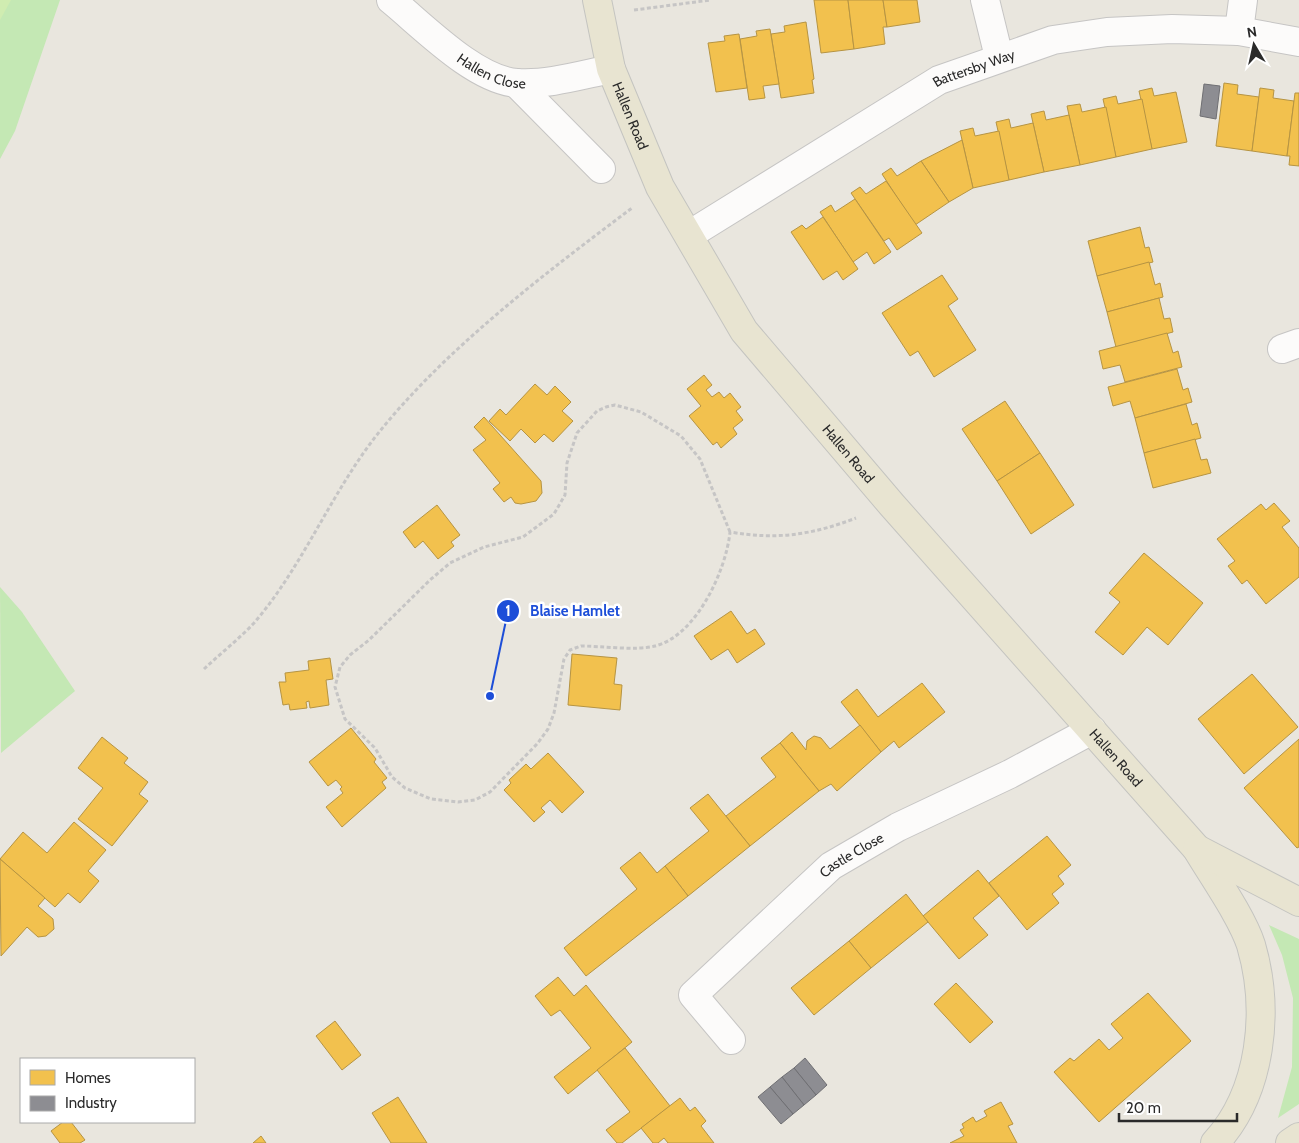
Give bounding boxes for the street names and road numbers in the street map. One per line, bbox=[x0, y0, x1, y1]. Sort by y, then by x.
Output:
street label: Battersby Way bbox=[929, 45, 1017, 91]
street label: Hallen Close bbox=[454, 49, 526, 92]
street label: Hallen Road bbox=[608, 79, 652, 152]
street label: Hallen Road bbox=[818, 421, 878, 487]
street label: Hallen Road bbox=[1086, 725, 1147, 790]
street label: Castle Close bbox=[816, 828, 887, 881]

